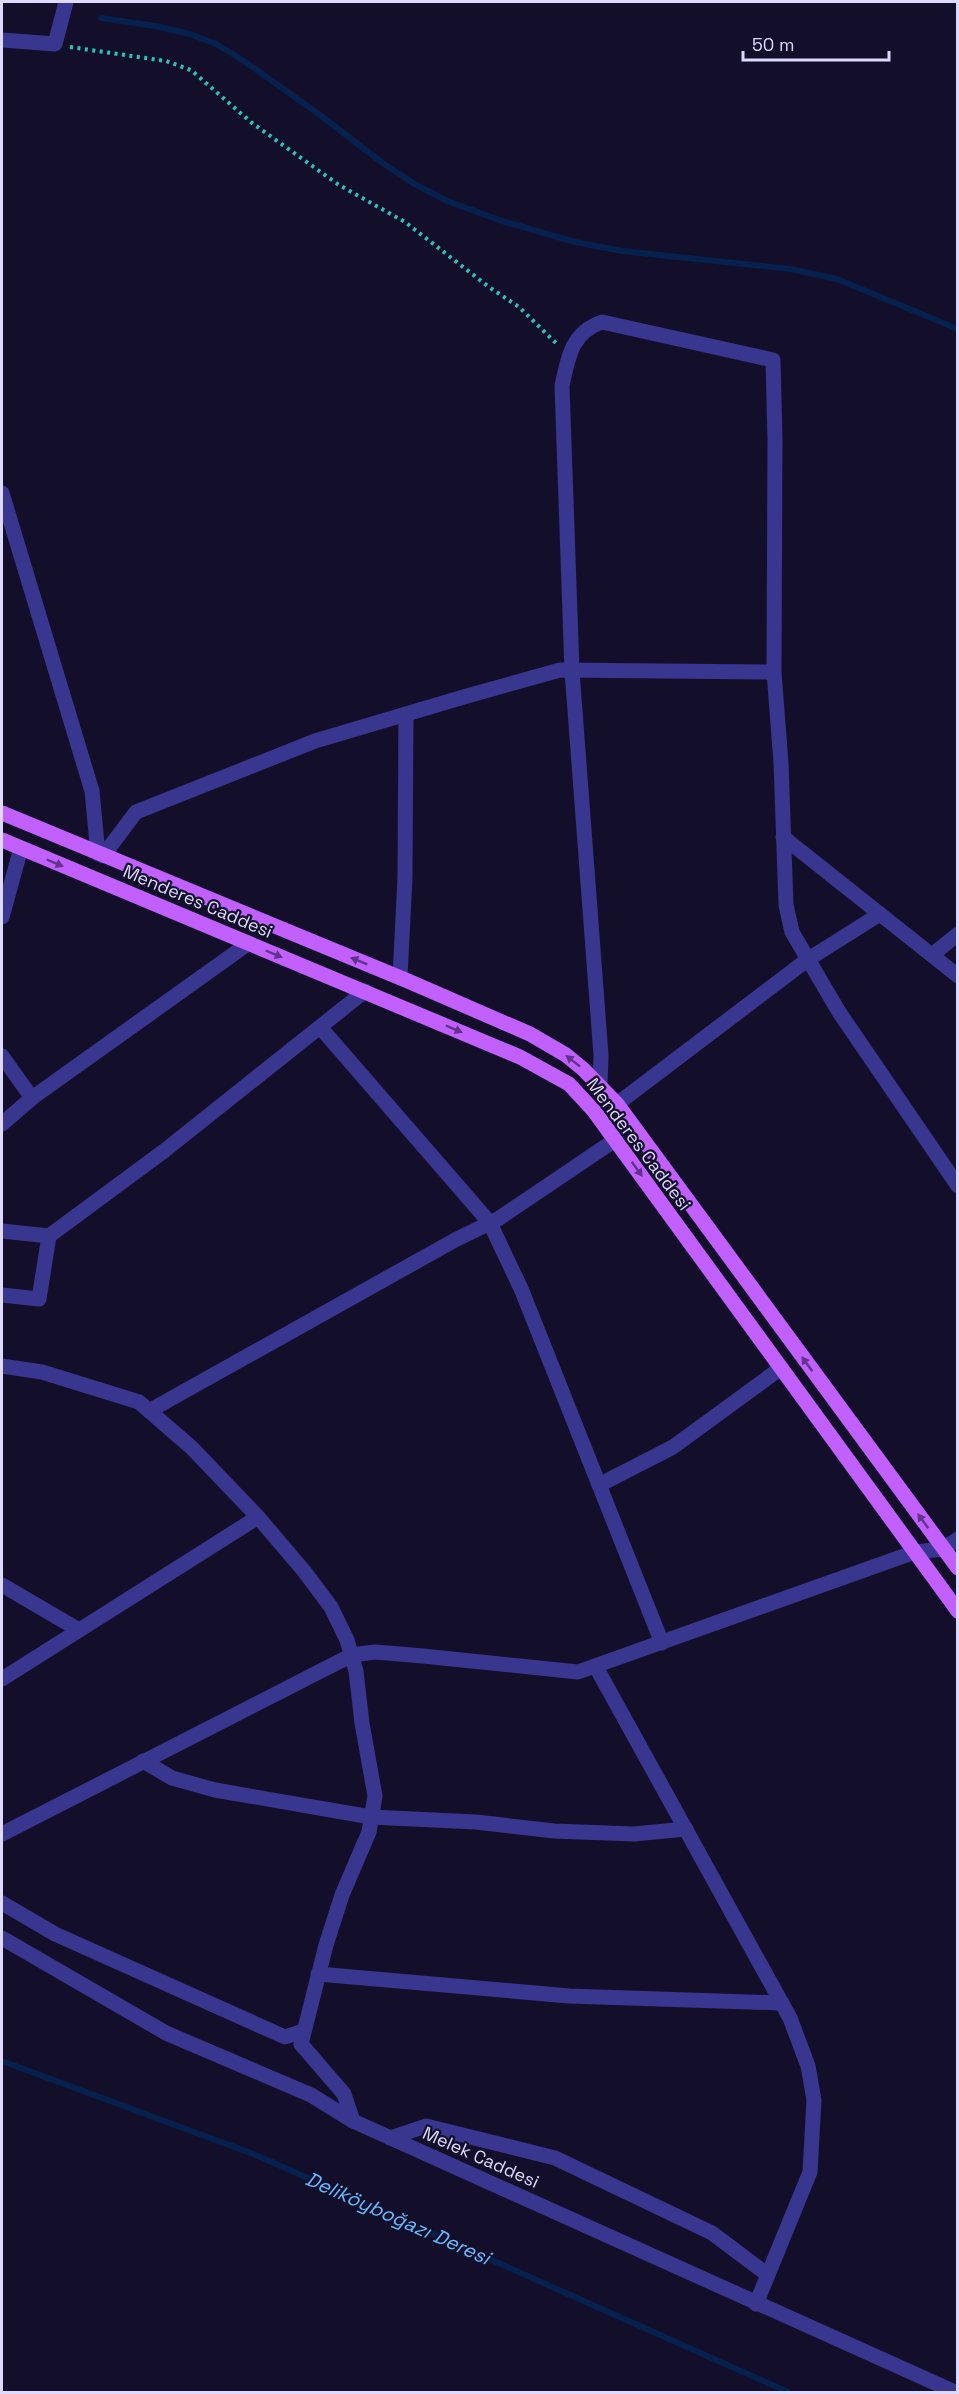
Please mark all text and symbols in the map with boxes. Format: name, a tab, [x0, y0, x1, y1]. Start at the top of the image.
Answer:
scale bar	[743, 24, 888, 62]
text: 50 m	[752, 33, 794, 56]
one-way arrow	[47, 858, 65, 868]
street label: Menderes Caddesi	[120, 859, 276, 943]
one-way arrow	[265, 950, 283, 959]
one-way arrow	[349, 956, 367, 966]
one-way arrow	[445, 1025, 463, 1034]
one-way arrow	[565, 1054, 581, 1067]
street label: Menderes Caddesi	[582, 1073, 696, 1215]
one-way arrow	[630, 1162, 642, 1177]
one-way arrow	[802, 1356, 814, 1371]
one-way arrow	[917, 1514, 929, 1530]
street label: Melek Caddesi	[419, 2121, 543, 2193]
water label: Deliköyboğazı Deresi	[302, 2166, 496, 2271]

